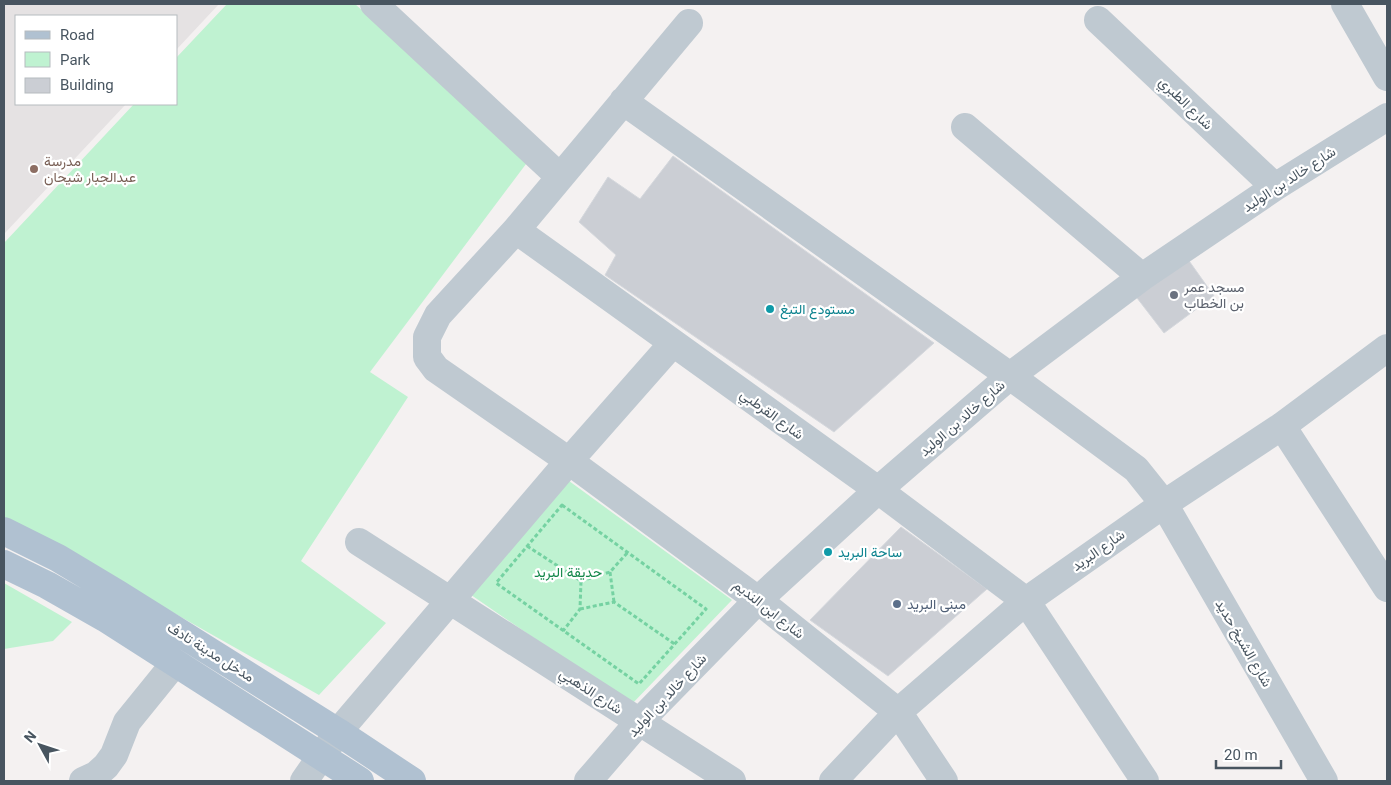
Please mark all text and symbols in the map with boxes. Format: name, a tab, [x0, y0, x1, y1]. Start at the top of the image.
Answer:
legend	[15, 15, 178, 105]
text: Road	[60, 26, 94, 44]
text: Park	[60, 51, 91, 69]
street label: شارع الطبري	[1153, 73, 1216, 135]
text: Building	[60, 76, 114, 94]
street label: شارع خالد بن الوليد	[1240, 143, 1340, 217]
place label: مدرسة عبدالجبار شيحان	[44, 153, 136, 186]
marker: مدرسة عبدالجبار شيحان	[28, 163, 40, 175]
place label: مسجد عمر بن الخطاب	[1183, 279, 1244, 312]
marker: مسجد عمر بن الخطاب	[1168, 289, 1180, 301]
place label: مستودع التبغ	[780, 301, 855, 320]
marker: مستودع التبغ	[764, 303, 776, 315]
street label: شارع خالد بن الوليد	[916, 377, 1010, 462]
street label: شارع القرطبي	[735, 386, 807, 446]
street label: شارع البريد	[1068, 526, 1129, 577]
place label: ساحة البريد	[838, 544, 902, 561]
marker: ساحة البريد	[822, 546, 834, 558]
park label: حديقة البريد	[534, 564, 602, 581]
street label: شارع ابن النديم	[729, 576, 808, 644]
place label: مبنى البريد	[907, 596, 966, 613]
street label: شارع الشيخ حديد	[1210, 596, 1276, 691]
marker: مبنى البريد	[891, 598, 903, 610]
street label: مدخل مدينة تادف	[164, 619, 257, 686]
street label: شارع خالد بن الوليد	[625, 650, 712, 742]
street label: شارع الذهبي	[555, 665, 625, 720]
north arrow	[15, 720, 65, 770]
text: N	[21, 728, 39, 746]
scale bar	[1216, 738, 1281, 770]
text: 20 m	[1224, 746, 1258, 764]

